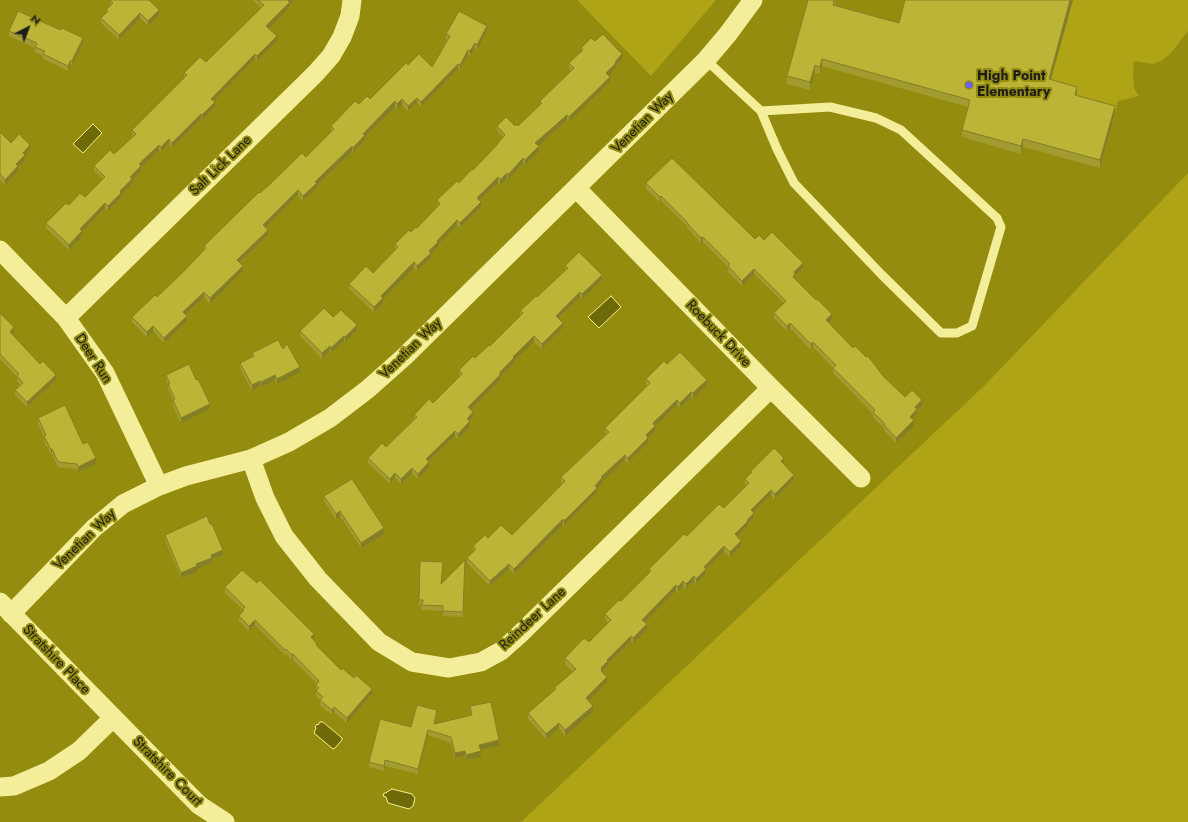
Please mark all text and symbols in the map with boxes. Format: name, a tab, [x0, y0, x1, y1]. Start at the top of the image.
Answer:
north arrow	[8, 8, 48, 48]
text: N	[27, 10, 45, 28]
place label: High Point Elementary	[977, 69, 1050, 102]
marker: High Point Elementary	[964, 80, 974, 90]
street label: Venetian Way	[609, 89, 677, 157]
street label: Salt Lick Lane	[186, 132, 256, 200]
street label: Roebuck Drive	[682, 297, 754, 371]
street label: Venetian Way	[376, 315, 446, 383]
street label: Deer Run	[71, 331, 115, 387]
street label: Venetian Way	[50, 506, 120, 574]
street label: Reindeer Lane	[496, 584, 570, 654]
street label: Stratshire Place	[19, 622, 93, 698]
street label: Stratshire Court	[129, 734, 205, 810]

